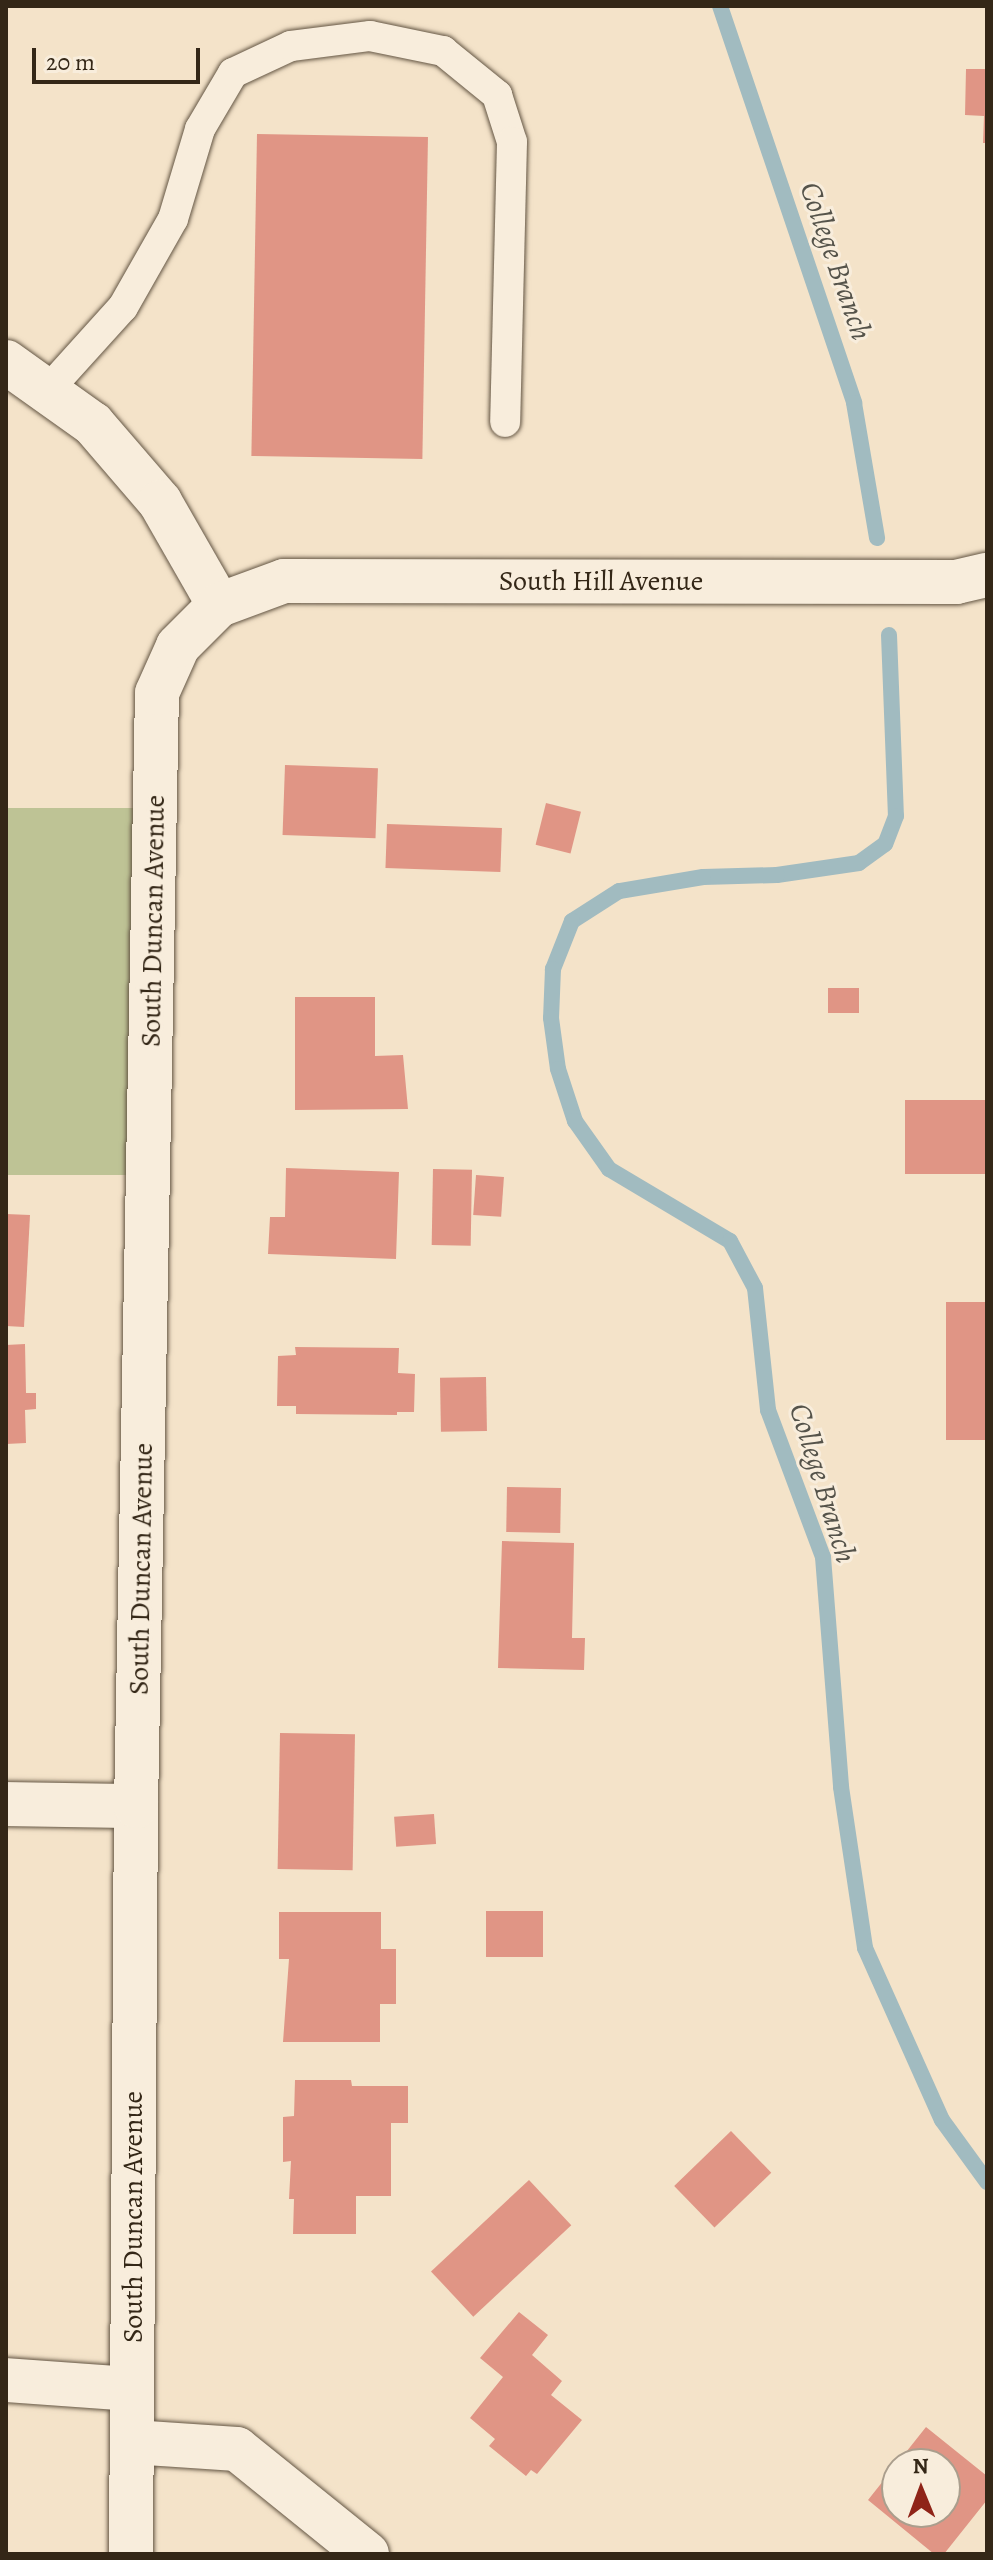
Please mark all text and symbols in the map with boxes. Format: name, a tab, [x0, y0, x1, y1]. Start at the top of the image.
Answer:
scale bar	[36, 32, 204, 82]
text: 20 m	[46, 46, 95, 78]
water label: College Branch	[792, 177, 880, 345]
street label: South Hill Avenue	[499, 564, 703, 598]
street label: South Duncan Avenue	[134, 795, 172, 1047]
water label: College Branch	[782, 1399, 864, 1567]
street label: South Duncan Avenue	[122, 1443, 160, 1695]
street label: South Duncan Avenue	[116, 2091, 150, 2343]
north arrow	[881, 2448, 961, 2528]
text: N	[912, 2451, 929, 2481]

